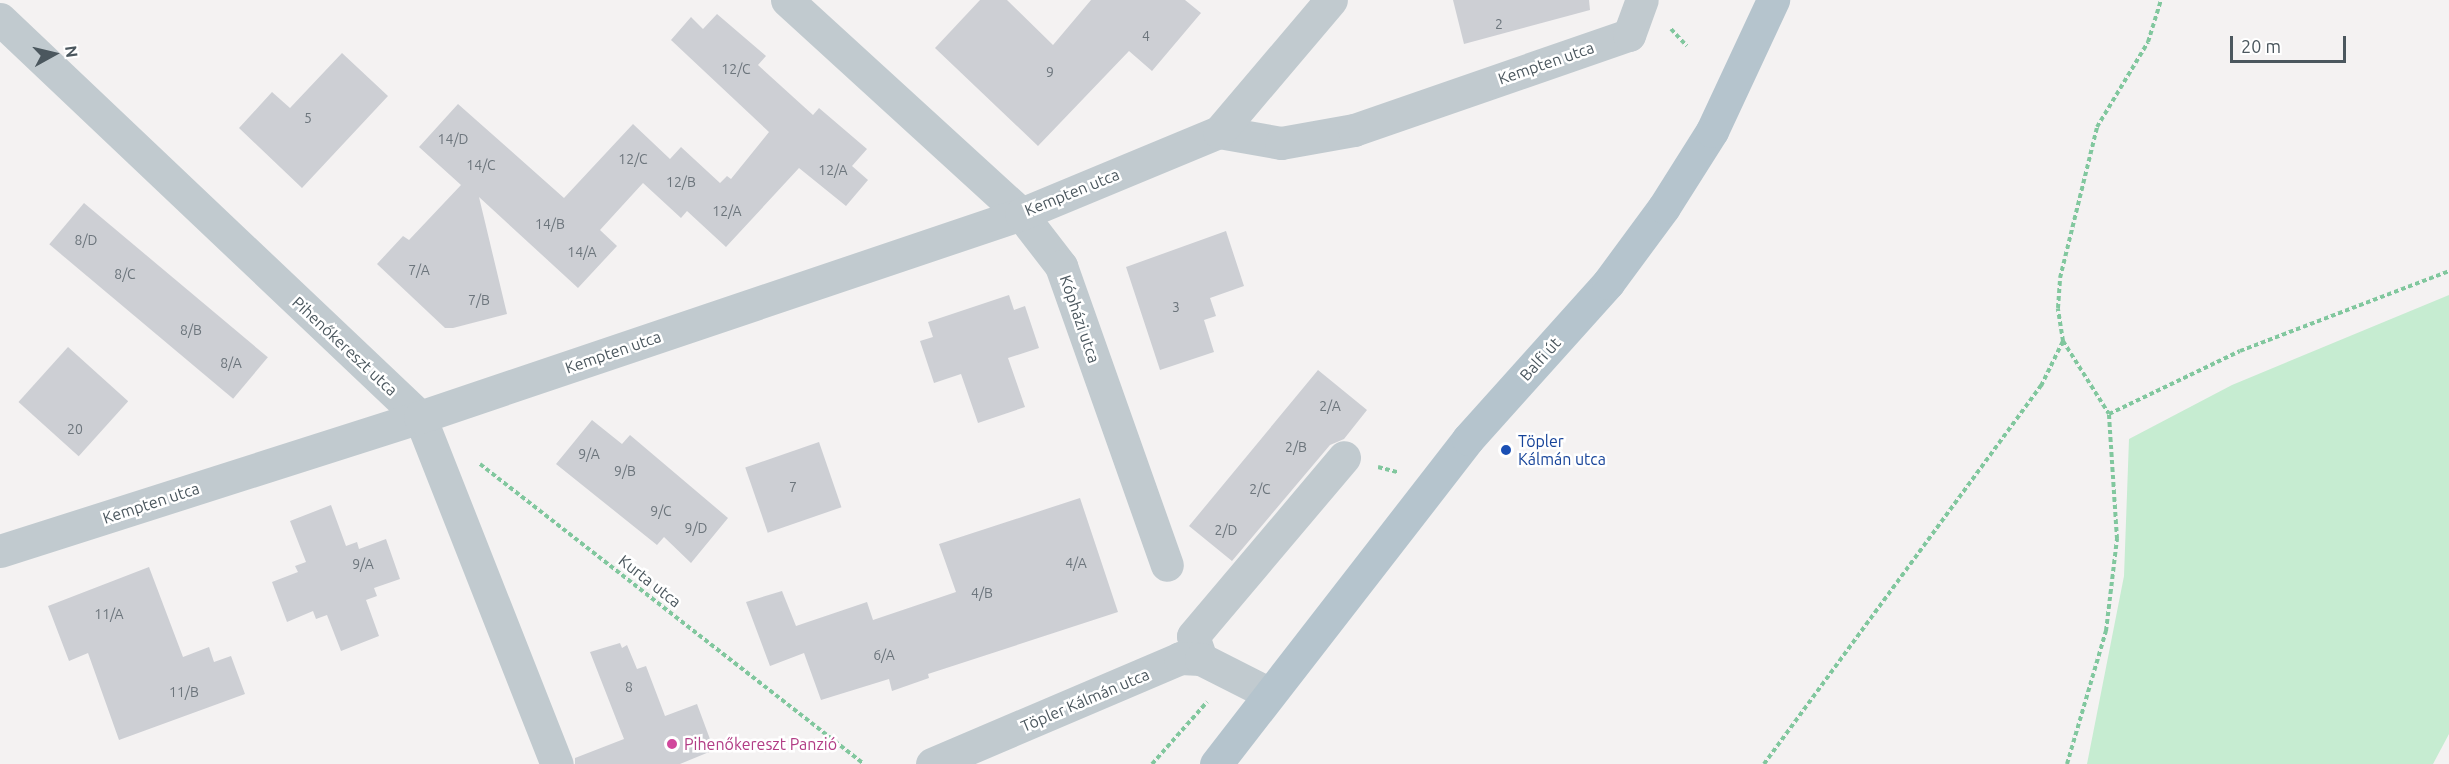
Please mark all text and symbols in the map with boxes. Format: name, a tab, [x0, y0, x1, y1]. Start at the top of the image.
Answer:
house number: 2	[1495, 16, 1503, 32]
north arrow	[24, 24, 84, 84]
scale bar	[2233, 24, 2348, 62]
house number: 4	[1142, 28, 1150, 44]
text: 20 m	[2241, 36, 2281, 56]
street label: Kempten utca	[1495, 38, 1597, 88]
text: N	[62, 44, 82, 59]
house number: 12/C	[721, 61, 751, 77]
house number: 9	[1046, 64, 1054, 80]
house number: 5	[304, 110, 312, 126]
house number: 14/D	[438, 131, 468, 147]
house number: 12/C	[618, 151, 648, 167]
house number: 14/C	[466, 157, 496, 173]
house number: 12/A	[818, 162, 848, 178]
street label: Kempten utca	[1022, 164, 1122, 220]
house number: 12/B	[666, 174, 696, 190]
house number: 12/A	[712, 203, 742, 219]
house number: 14/B	[535, 216, 565, 232]
house number: 8/D	[75, 232, 97, 248]
house number: 14/A	[567, 244, 597, 260]
house number: 7/A	[408, 262, 430, 278]
house number: 8/C	[114, 266, 136, 282]
street label: Kópházi utca	[1056, 273, 1104, 365]
street label: Pihenőkereszt utca	[288, 292, 402, 400]
house number: 7/B	[468, 292, 490, 308]
house number: 3	[1172, 299, 1180, 315]
house number: 8/B	[180, 322, 202, 338]
street label: Kempten utca	[562, 327, 664, 377]
street label: Balfi út	[1516, 333, 1564, 385]
house number: 8/A	[220, 355, 242, 371]
house number: 2/A	[1319, 398, 1341, 414]
house number: 20	[67, 421, 83, 437]
place label: Töpler Kálmán utca	[1518, 431, 1606, 469]
house number: 2/B	[1285, 439, 1307, 455]
marker: Töpler Kálmán utca	[1499, 443, 1513, 457]
house number: 9/A	[578, 446, 600, 462]
house number: 9/B	[614, 463, 636, 479]
street label: Kempten utca	[100, 478, 202, 528]
house number: 7	[789, 479, 797, 495]
house number: 2/C	[1249, 481, 1271, 497]
house number: 9/C	[650, 503, 672, 519]
house number: 9/D	[685, 520, 707, 536]
house number: 2/D	[1215, 522, 1237, 538]
street label: Kurta utca	[615, 551, 685, 611]
house number: 4/A	[1065, 555, 1087, 571]
house number: 9/A	[352, 556, 374, 572]
house number: 4/B	[971, 585, 993, 601]
house number: 11/A	[94, 606, 124, 622]
house number: 6/A	[873, 647, 895, 663]
street label: Töpler Kálmán utca	[1018, 664, 1152, 736]
house number: 8	[625, 679, 633, 695]
house number: 11/B	[169, 684, 199, 700]
place label: Pihenőkereszt Panzió	[684, 734, 837, 754]
marker: Pihenőkereszt Panzió	[665, 737, 679, 751]

